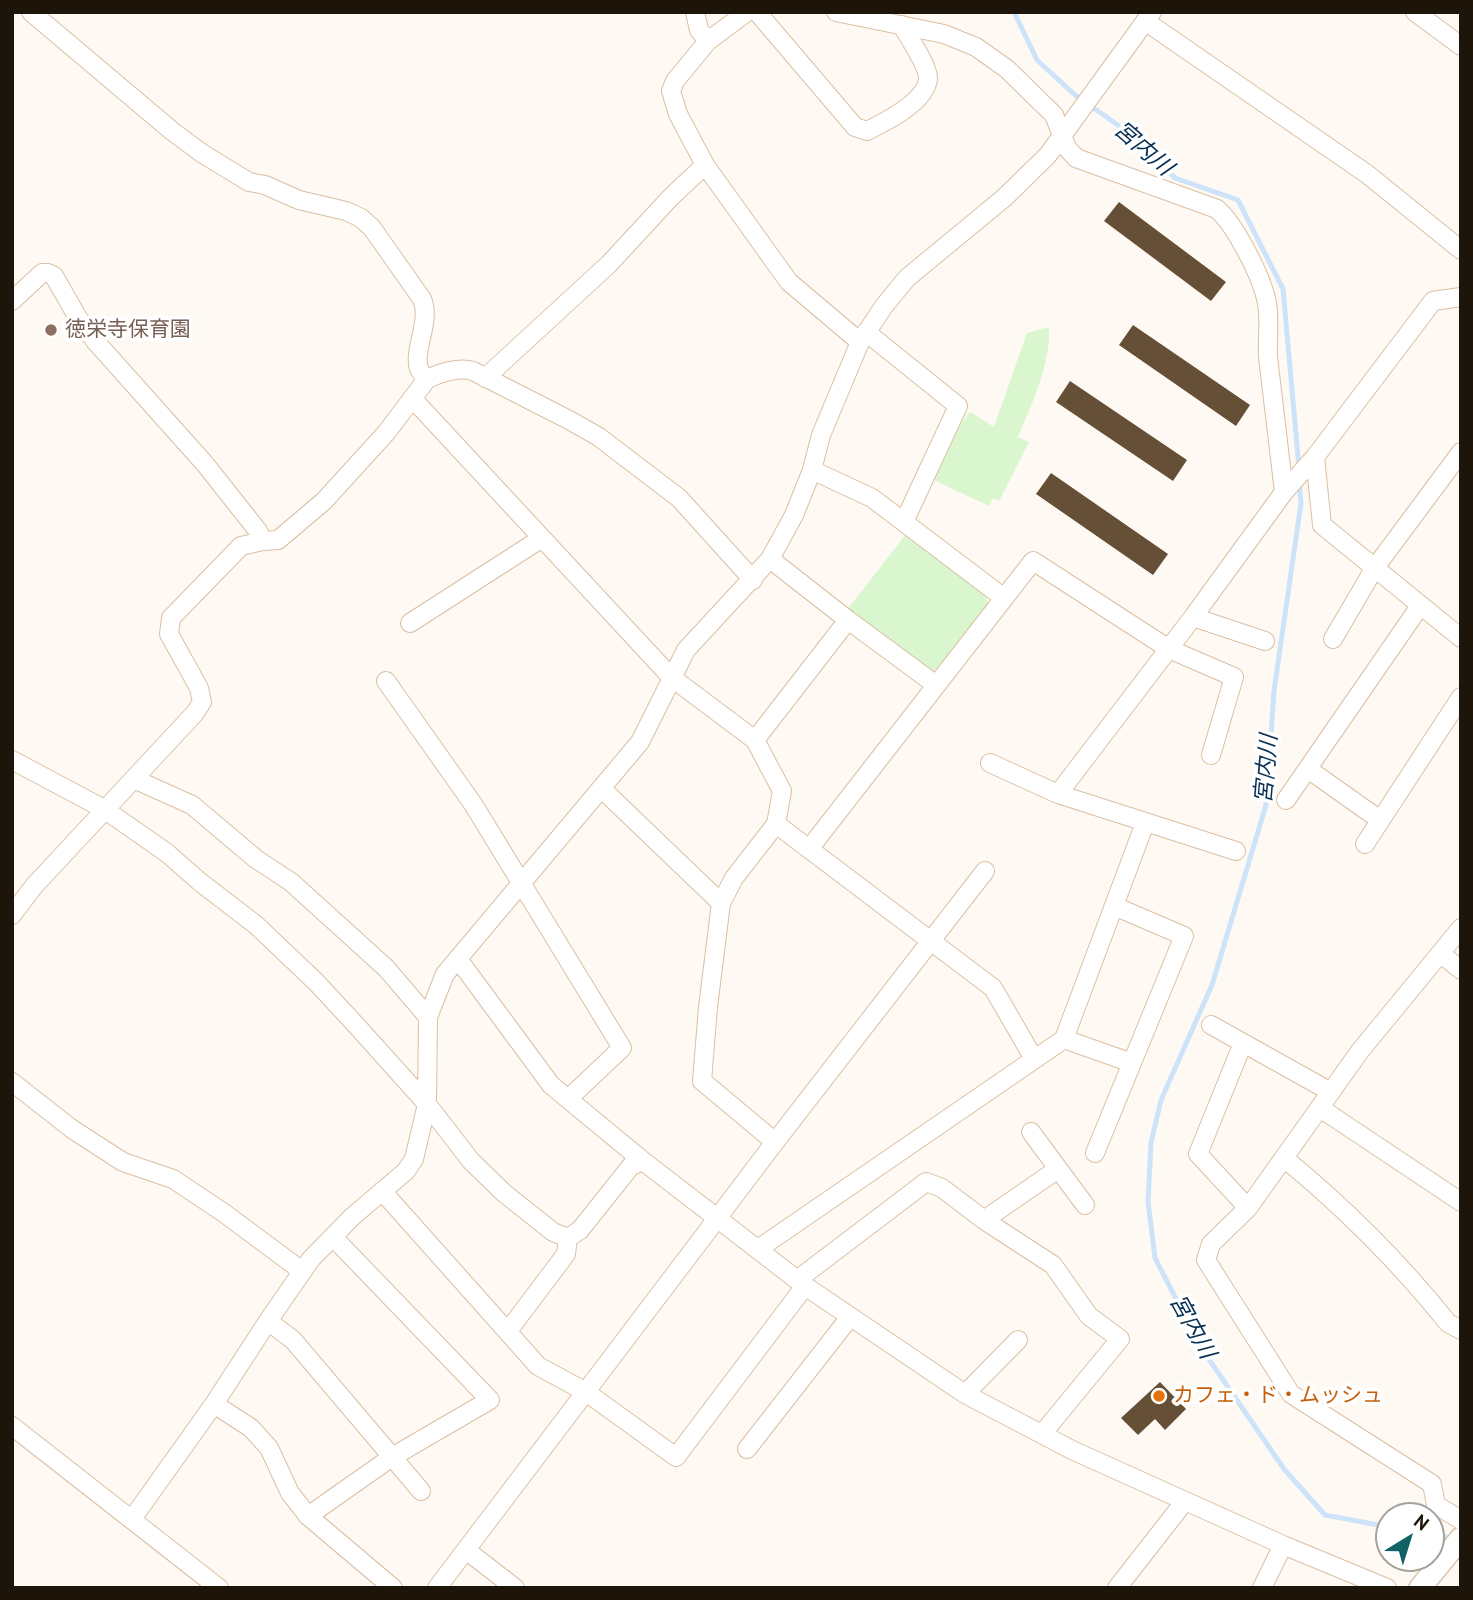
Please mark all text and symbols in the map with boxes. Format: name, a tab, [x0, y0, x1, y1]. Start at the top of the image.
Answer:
water label: 宮内川	[1108, 116, 1178, 182]
place label: 徳栄寺保育園	[65, 317, 191, 343]
marker: 徳栄寺保育園	[43, 322, 59, 338]
water label: 宮内川	[1250, 733, 1284, 805]
water label: 宮内川	[1163, 1290, 1221, 1364]
place label: カフェ・ド・ムッシュ	[1173, 1383, 1383, 1409]
marker: カフェ・ド・ムッシュ	[1151, 1388, 1167, 1404]
north arrow	[1375, 1502, 1445, 1572]
text: N	[1409, 1509, 1434, 1535]

